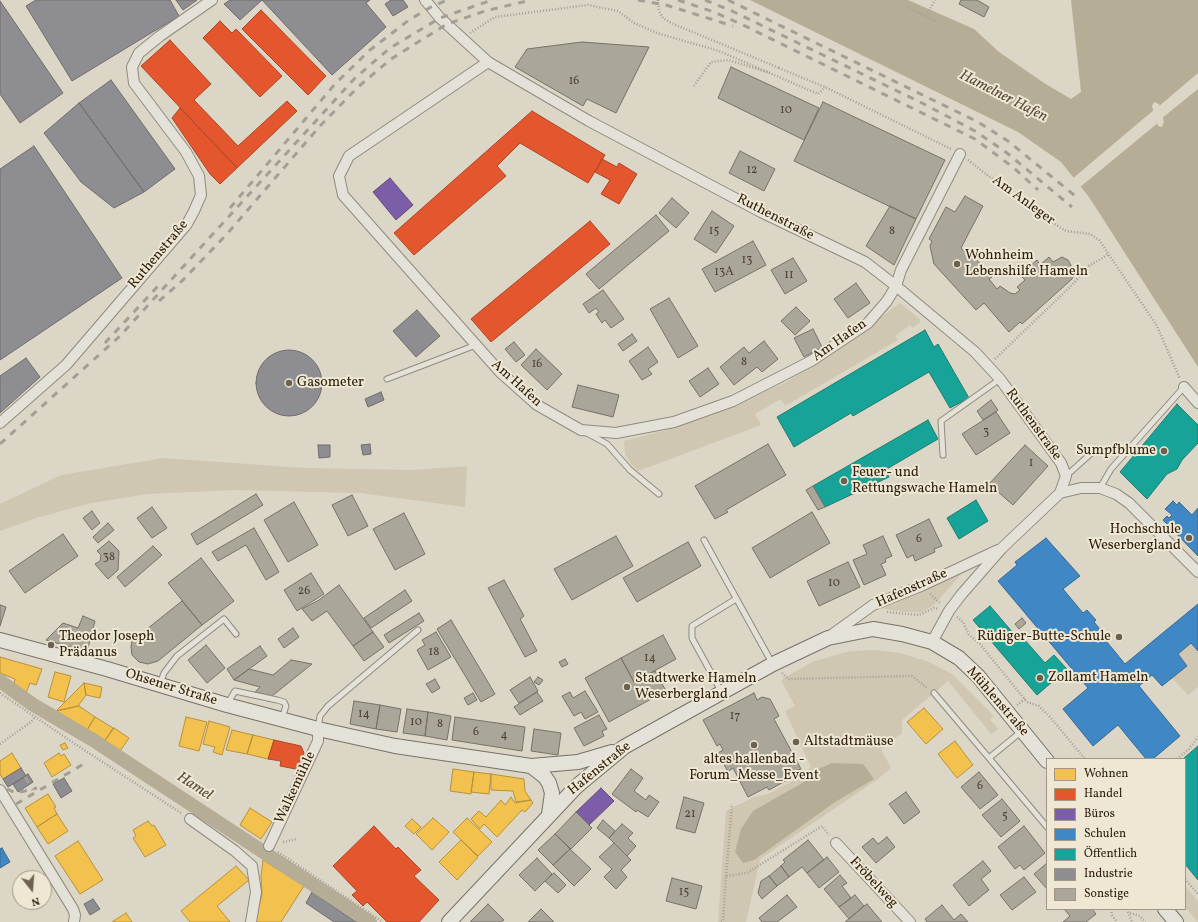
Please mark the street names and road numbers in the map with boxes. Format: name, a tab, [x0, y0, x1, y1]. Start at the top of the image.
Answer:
street label: Am Anleger	[988, 173, 1058, 229]
street label: Ruthenstraße	[734, 191, 816, 245]
street label: Ruthenstraße	[125, 217, 193, 293]
street label: Am Hafen	[810, 316, 870, 366]
street label: Am Hafen	[487, 357, 545, 411]
street label: Ruthenstraße	[1001, 386, 1065, 464]
street label: Hafenstraße	[874, 566, 950, 612]
street label: Mühlenstraße	[962, 664, 1032, 740]
street label: Ohsener Straße	[123, 666, 219, 710]
street label: Hafenstraße	[565, 739, 635, 799]
street label: Walkemühle	[272, 749, 320, 827]
street label: Fröbelweg	[845, 854, 901, 912]

